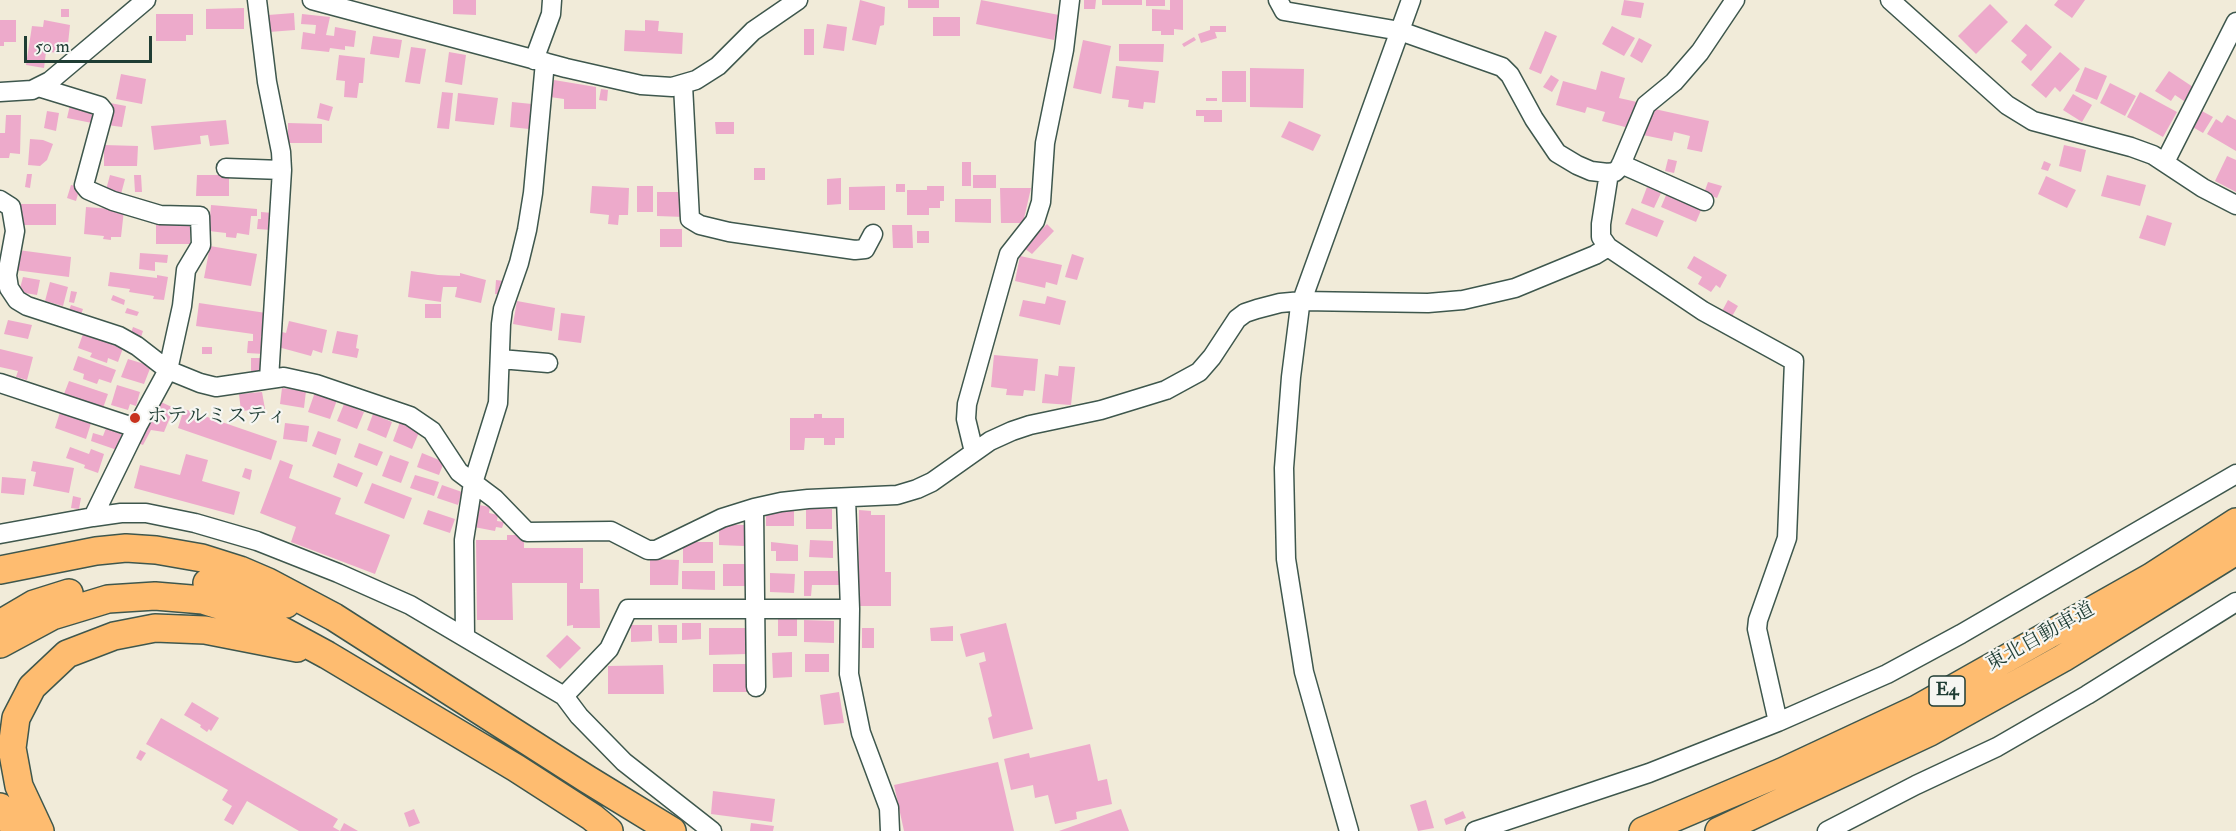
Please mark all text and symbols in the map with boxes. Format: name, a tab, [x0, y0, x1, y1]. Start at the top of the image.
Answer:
scale bar	[27, 24, 154, 62]
text: 50 m	[35, 35, 70, 58]
place label: ホテルミスティ	[147, 406, 287, 430]
marker: ホテルミスティ	[128, 411, 142, 425]
street label: 東北自動車道	[1983, 598, 2099, 678]
road number: E4	[1929, 676, 1965, 706]

